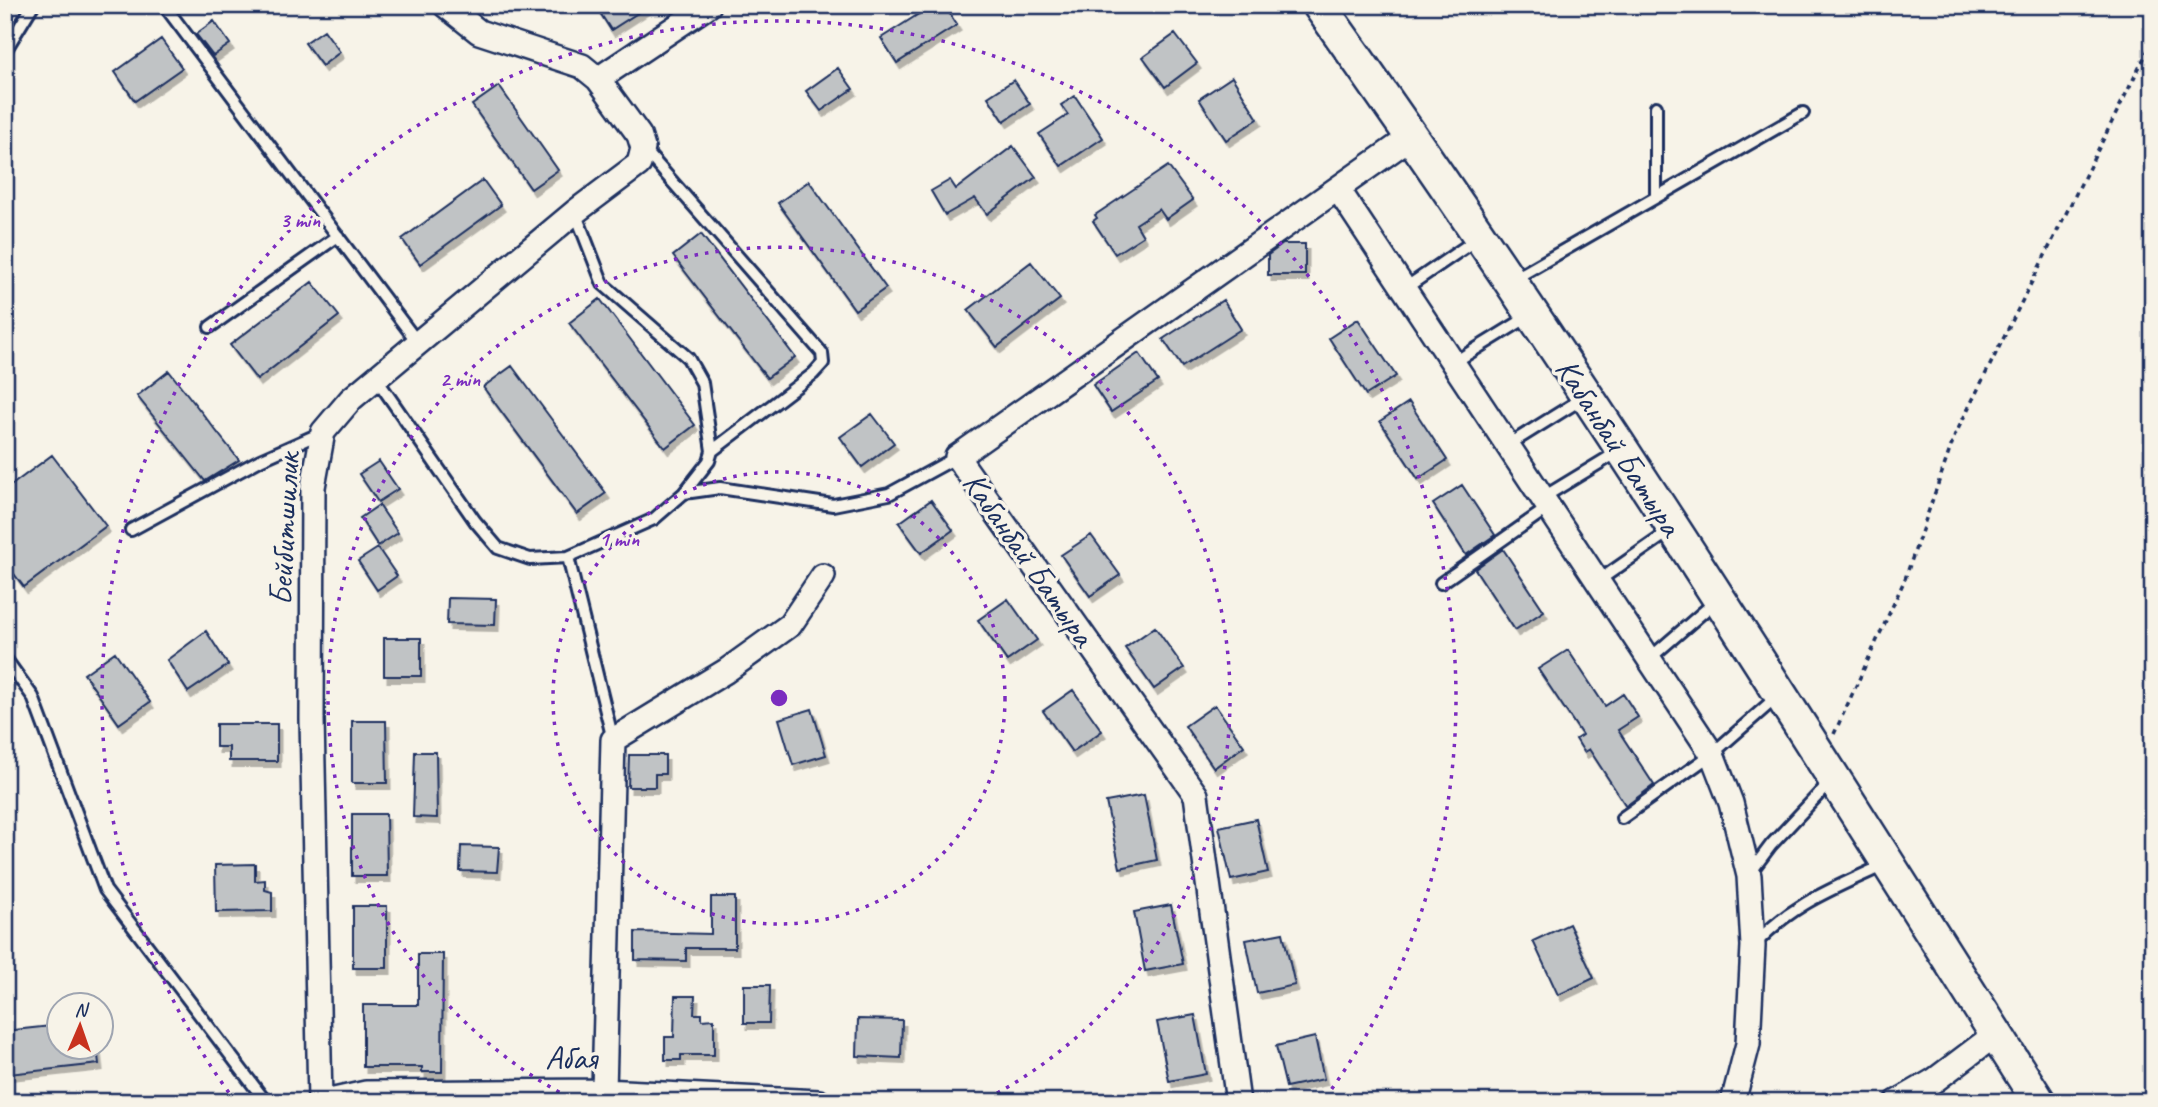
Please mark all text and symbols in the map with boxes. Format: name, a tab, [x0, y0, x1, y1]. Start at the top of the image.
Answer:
text: 3 min	[280, 207, 320, 233]
street label: Кабанбай Батыра	[1546, 350, 1693, 546]
text: 2 min	[440, 366, 480, 392]
street label: Бейбитшилик	[259, 449, 309, 606]
street label: Кабанбай Батыра	[953, 464, 1106, 656]
text: 1 min	[599, 526, 639, 552]
centre of rings	[767, 686, 791, 710]
north arrow	[46, 992, 116, 1062]
text: N	[74, 998, 90, 1022]
street label: Абая	[545, 1037, 599, 1079]

